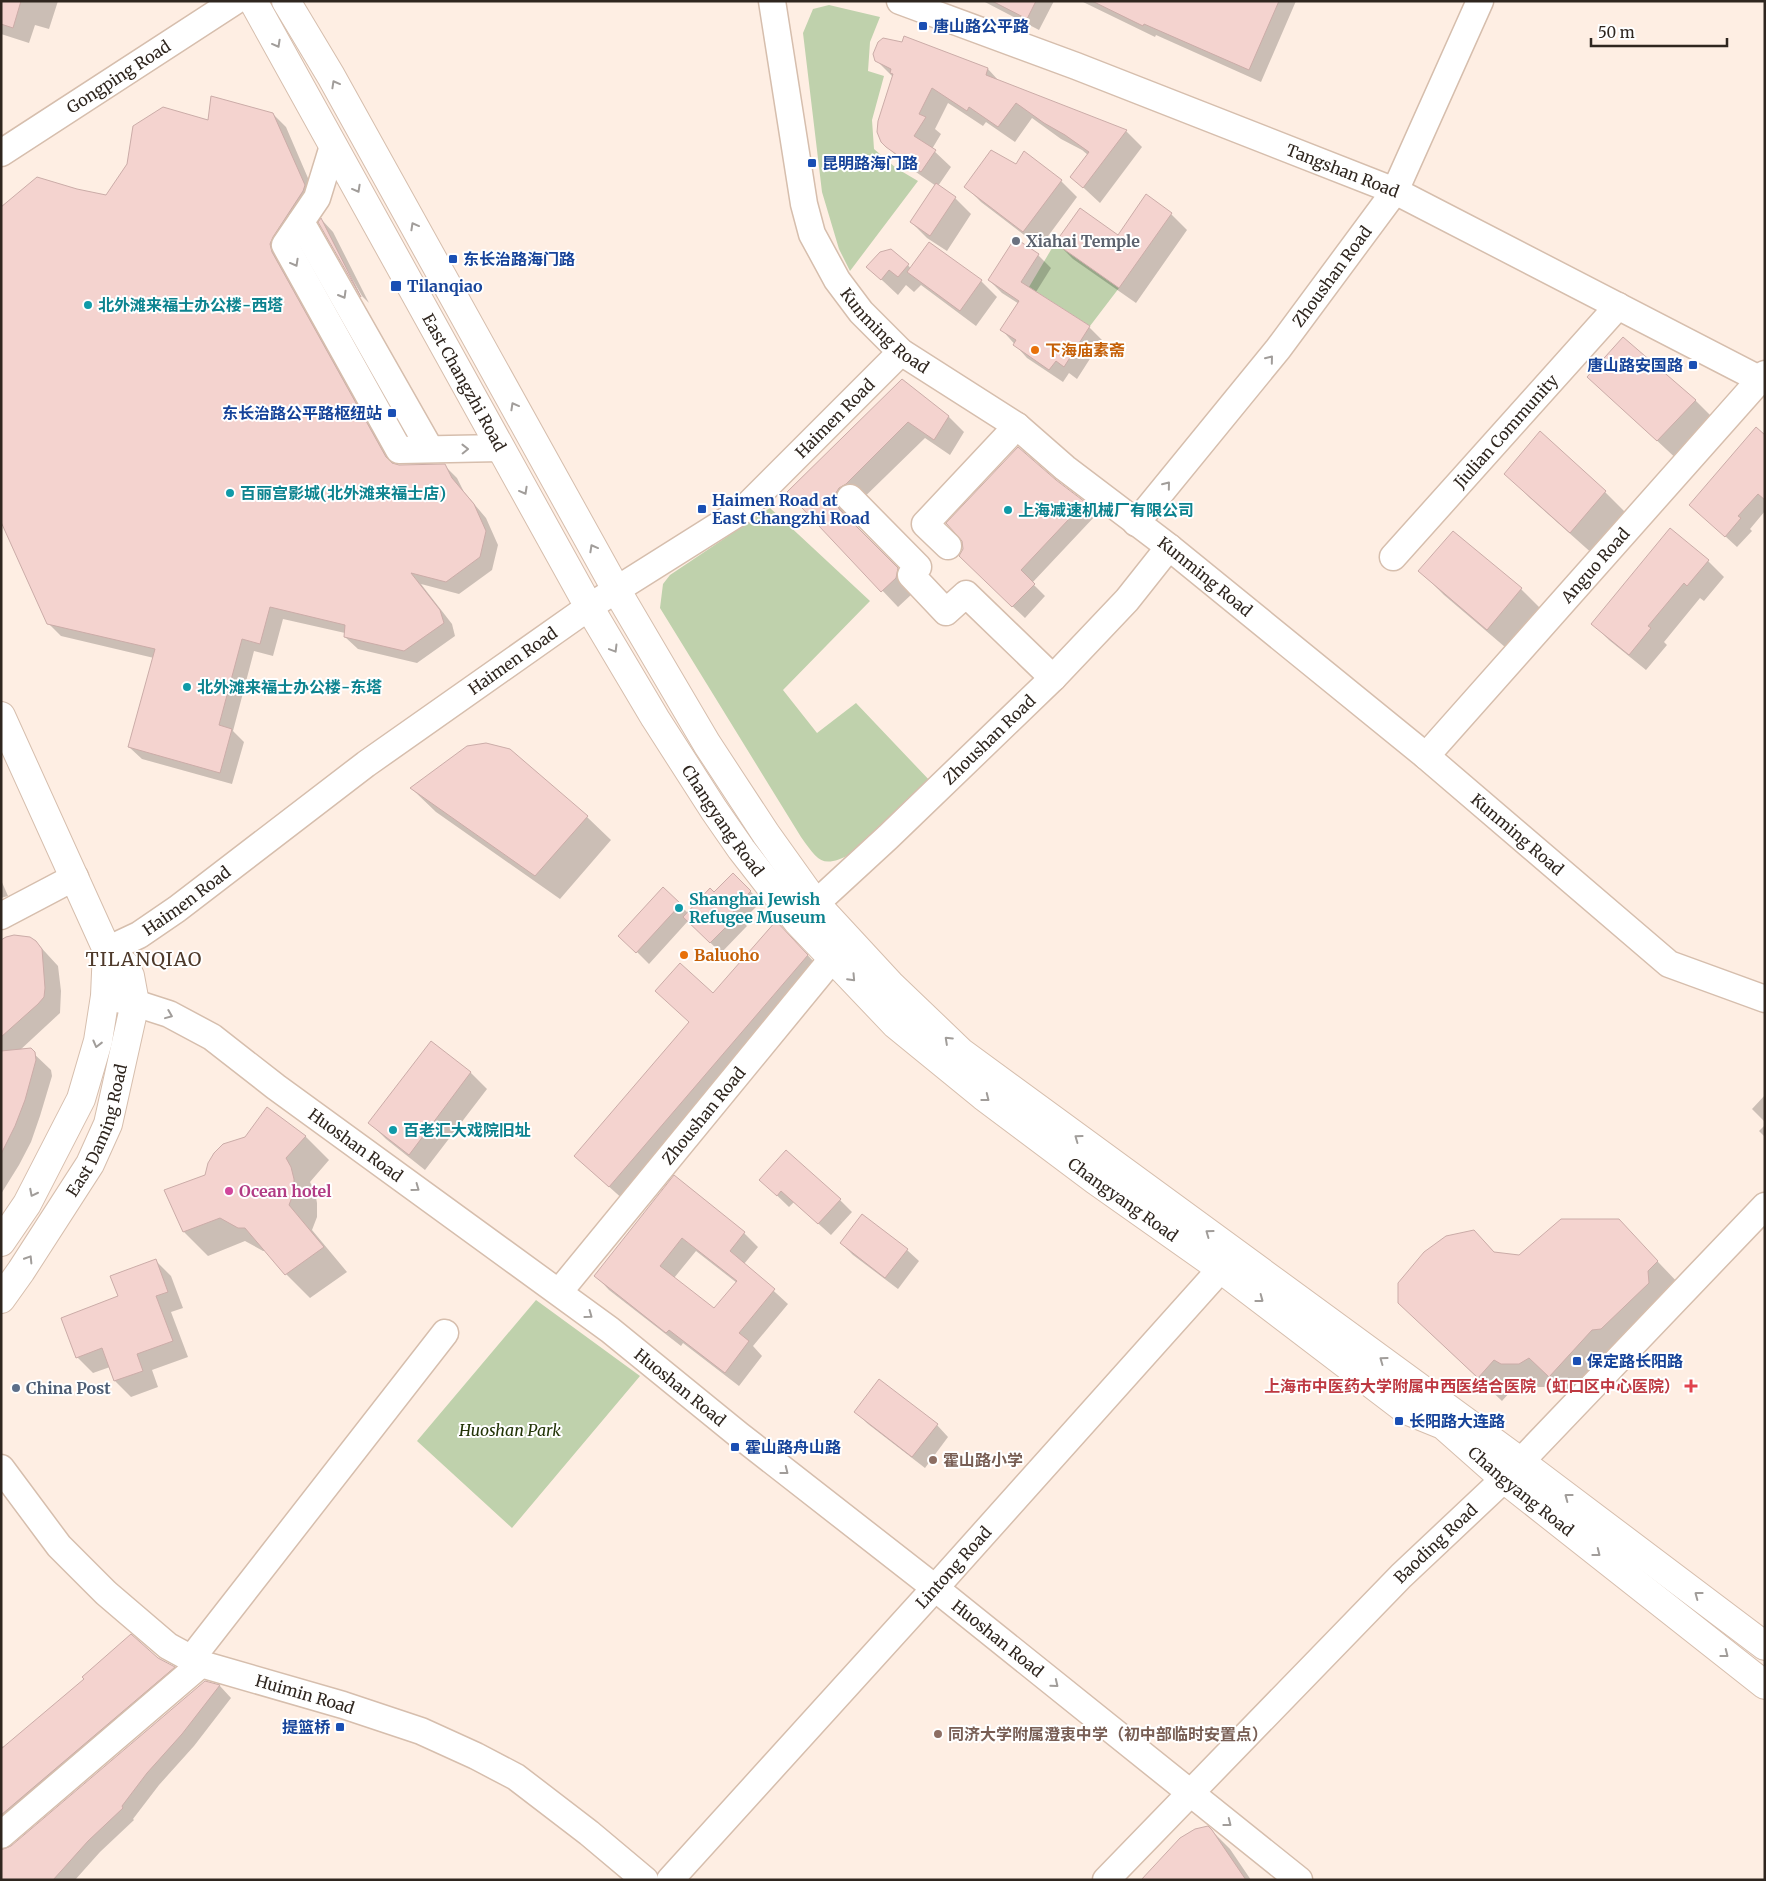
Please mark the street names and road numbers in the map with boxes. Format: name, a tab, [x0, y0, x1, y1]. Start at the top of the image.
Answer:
street label: Gongping Road	[63, 36, 174, 118]
street label: Tangshan Road	[1283, 139, 1402, 202]
street label: Zhoushan Road	[1288, 222, 1376, 331]
street label: Kunming Road	[836, 284, 933, 377]
street label: East Changzhi Road	[418, 310, 511, 455]
street label: Jiulian Community	[1449, 370, 1562, 493]
street label: Haimen Road	[791, 374, 879, 462]
street label: Anguo Road	[1556, 523, 1634, 608]
street label: Kunming Road	[1154, 532, 1256, 621]
street label: Haimen Road	[464, 622, 561, 699]
street label: Zhoushan Road	[939, 690, 1040, 789]
street label: Changyang Road	[678, 761, 768, 880]
street label: Kunming Road	[1467, 789, 1568, 880]
street label: Haimen Road	[139, 862, 235, 940]
street label: East Daming Road	[62, 1062, 131, 1200]
street label: Zhoushan Road	[658, 1063, 750, 1169]
street label: Huoshan Road	[305, 1104, 407, 1186]
street label: Changyang Road	[1064, 1153, 1182, 1246]
street label: Huoshan Road	[630, 1344, 730, 1430]
street label: Changyang Road	[1464, 1442, 1578, 1540]
street label: Baoding Road	[1390, 1499, 1482, 1587]
street label: Lintong Road	[911, 1522, 996, 1613]
street label: Huoshan Road	[948, 1596, 1048, 1681]
street label: Huimin Road	[253, 1670, 357, 1718]

